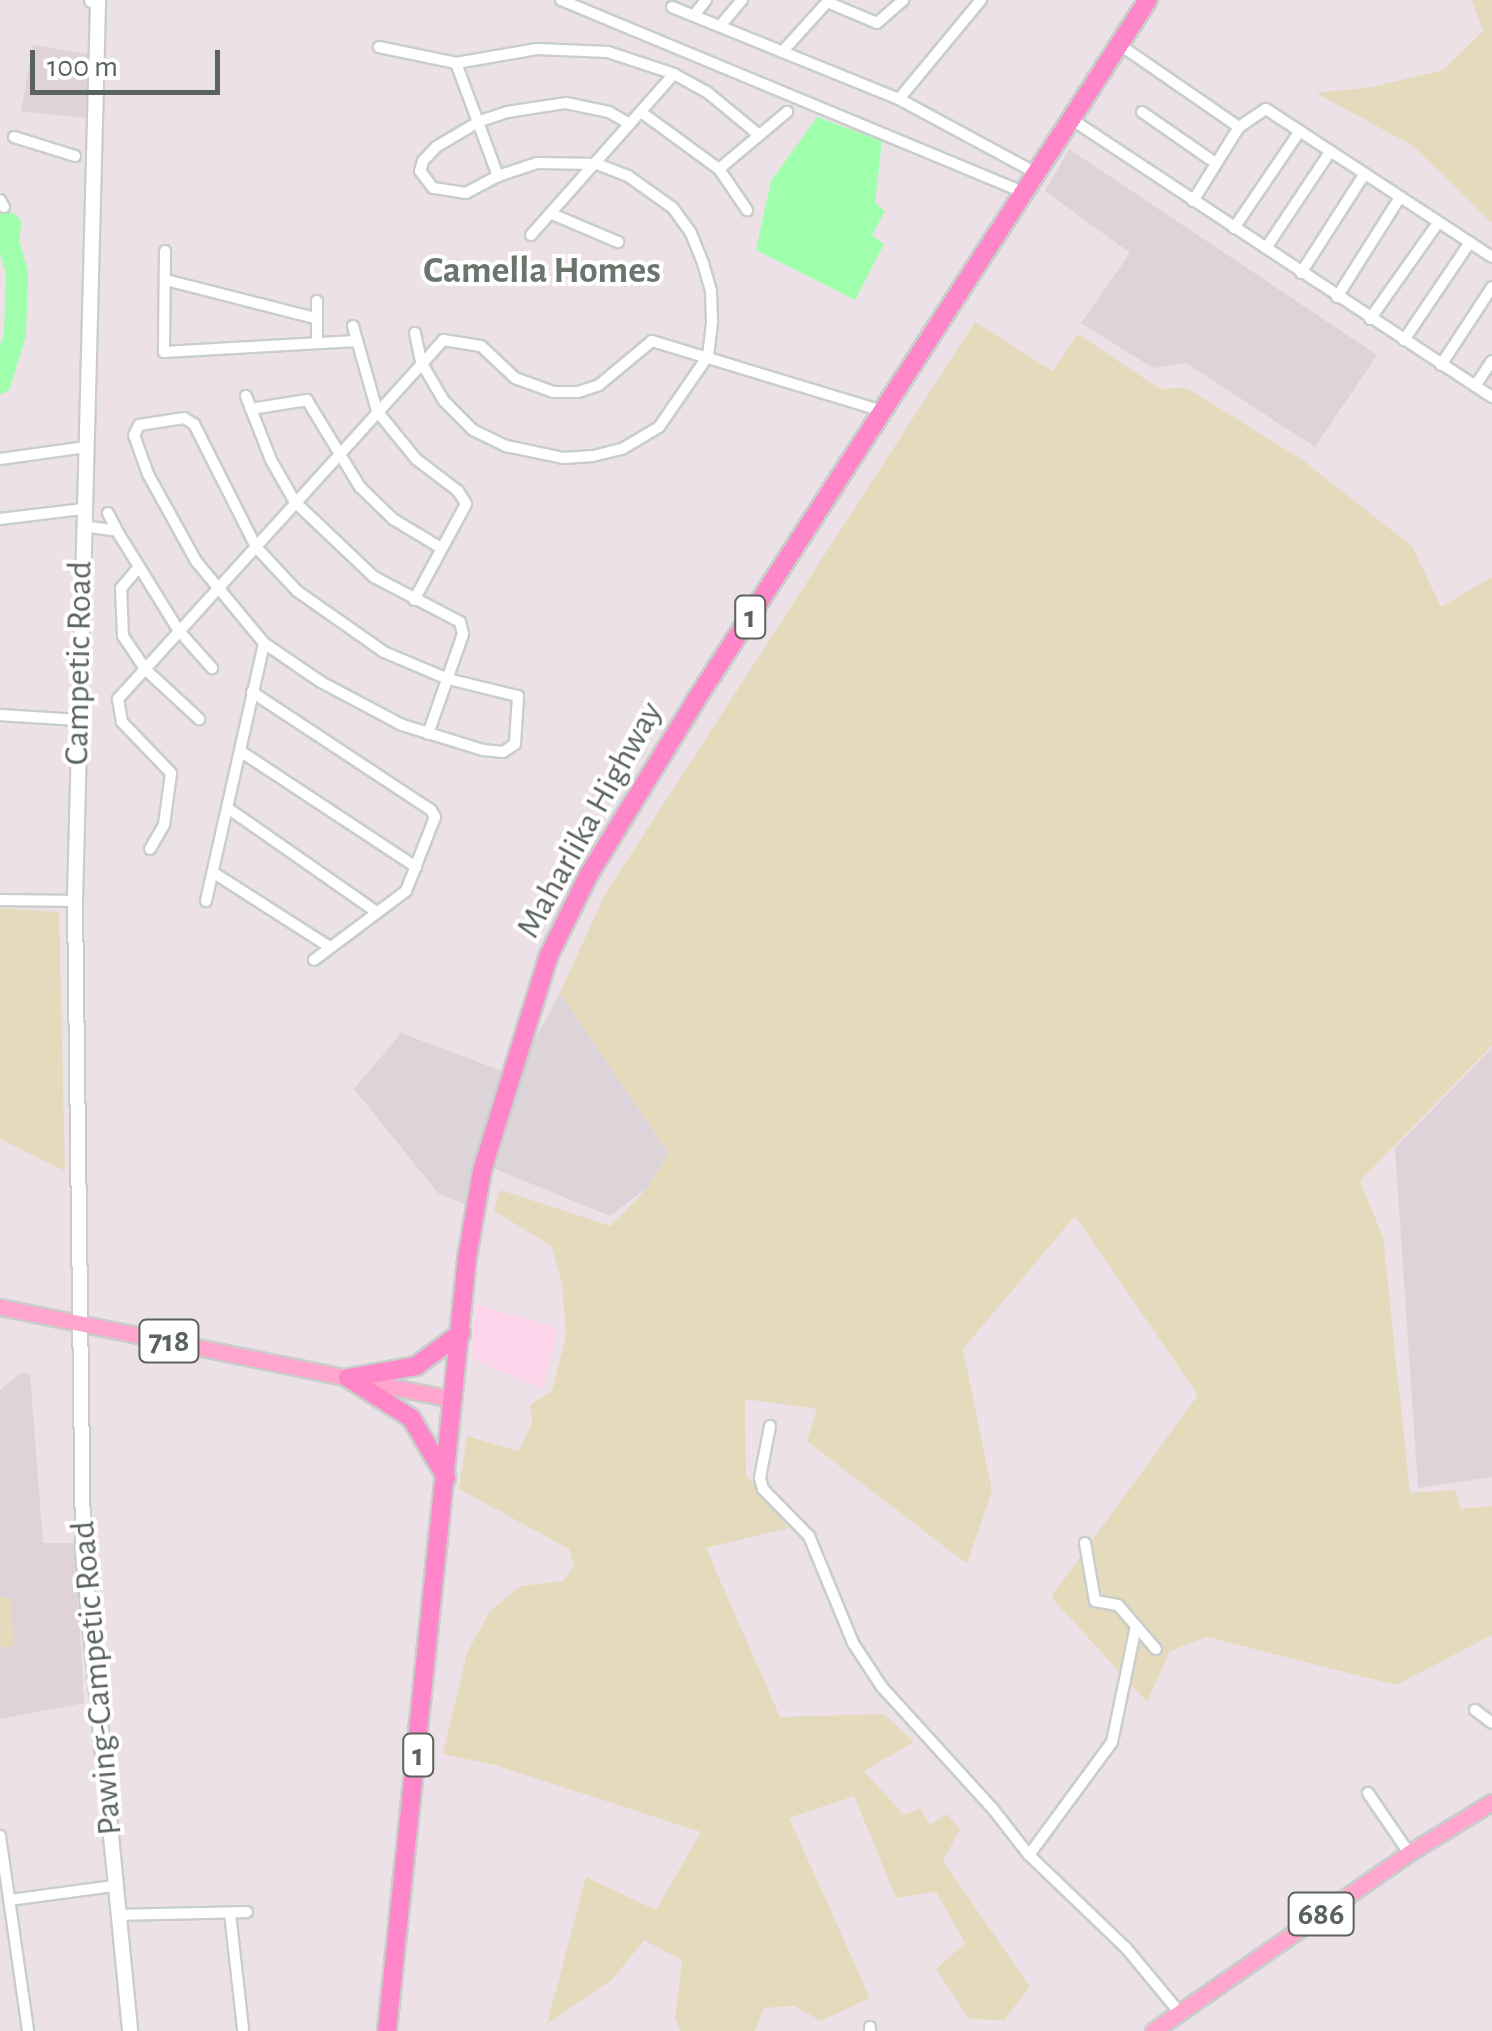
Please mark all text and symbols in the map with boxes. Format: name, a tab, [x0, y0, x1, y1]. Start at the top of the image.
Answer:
scale bar	[35, 30, 225, 92]
text: 100 m	[47, 52, 118, 82]
district label: Camella Homes	[423, 249, 661, 295]
street label: Campetic Road	[56, 560, 102, 766]
road number: 1	[732, 590, 768, 644]
street label: Maharlika Highway	[508, 694, 672, 946]
road number: 718	[136, 1314, 202, 1368]
street label: Pawing-Campetic Road	[62, 1519, 132, 1837]
road number: 1	[400, 1728, 436, 1782]
road number: 686	[1286, 1887, 1356, 1941]

